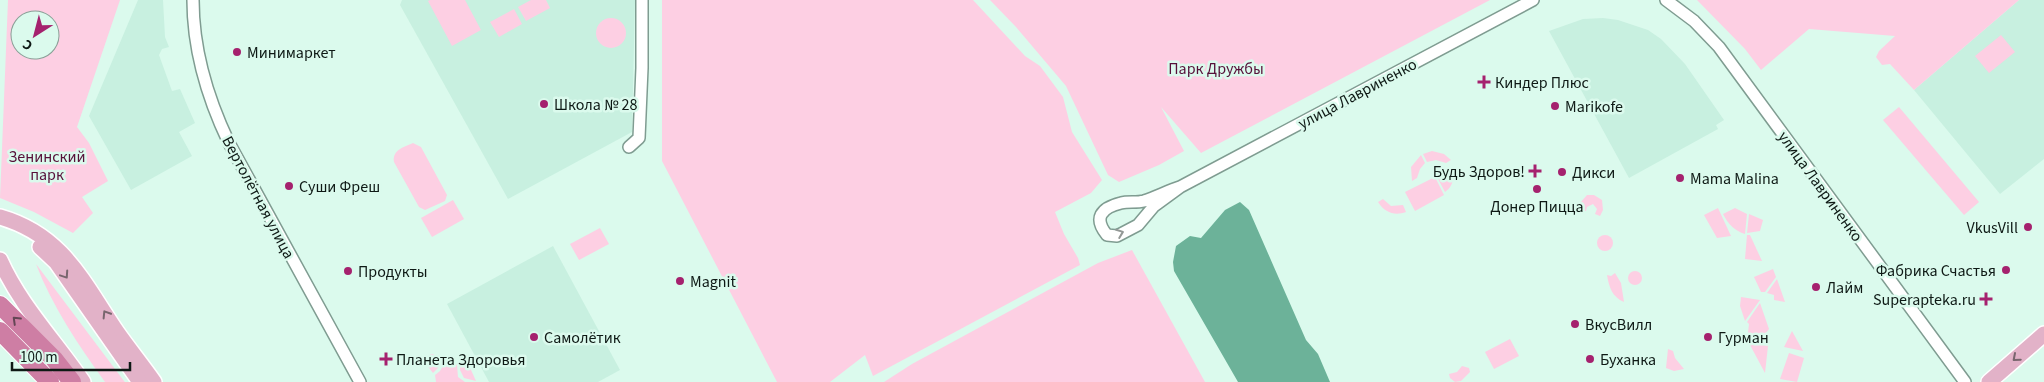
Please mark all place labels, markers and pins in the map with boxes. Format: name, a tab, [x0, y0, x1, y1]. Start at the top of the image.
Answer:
place label: Минимаркет	[247, 42, 336, 64]
marker: Минимаркет	[231, 46, 243, 58]
place label: Киндер Плюс	[1495, 72, 1589, 94]
marker: Киндер Плюс	[1477, 75, 1491, 89]
place label: Школа № 28	[554, 94, 638, 116]
place label: Marikofe	[1565, 96, 1623, 118]
marker: Школа № 28	[538, 98, 550, 110]
marker: Marikofe	[1549, 100, 1561, 112]
place label: Будь Здоров!	[1433, 161, 1525, 183]
place label: Дикси	[1572, 162, 1615, 184]
marker: Будь Здоров!	[1529, 165, 1541, 177]
marker: Дикси	[1556, 166, 1568, 178]
place label: Mama Malina	[1690, 168, 1779, 190]
marker: Mama Malina	[1674, 172, 1686, 184]
place label: Суши Фреш	[299, 176, 380, 198]
marker: Суши Фреш	[283, 180, 295, 192]
marker: Донер Пицца	[1531, 183, 1543, 195]
place label: Донер Пицца	[1490, 196, 1584, 218]
place label: VkusVill	[1966, 217, 2018, 239]
marker: VkusVill	[2022, 221, 2034, 233]
place label: Фабрика Счастья	[1876, 260, 1996, 282]
place label: Продукты	[358, 261, 428, 283]
marker: Фабрика Счастья	[2000, 264, 2012, 276]
marker: Продукты	[342, 265, 354, 277]
place label: Magnit	[690, 271, 736, 293]
marker: Magnit	[674, 275, 686, 287]
place label: Лайм	[1826, 277, 1863, 299]
marker: Лайм	[1810, 281, 1822, 293]
place label: Superapteka.ru	[1873, 289, 1976, 311]
marker: Superapteka.ru	[1980, 293, 1992, 305]
place label: ВкусВилл	[1585, 314, 1652, 336]
marker: ВкусВилл	[1569, 318, 1581, 330]
place label: Самолётик	[544, 327, 621, 349]
place label: Гурман	[1718, 327, 1769, 349]
marker: Самолётик	[528, 331, 540, 343]
marker: Гурман	[1702, 331, 1714, 343]
place label: Планета Здоровья	[396, 349, 526, 371]
place label: Буханка	[1600, 349, 1656, 371]
marker: Планета Здоровья	[380, 353, 392, 365]
marker: Буханка	[1584, 353, 1596, 365]

